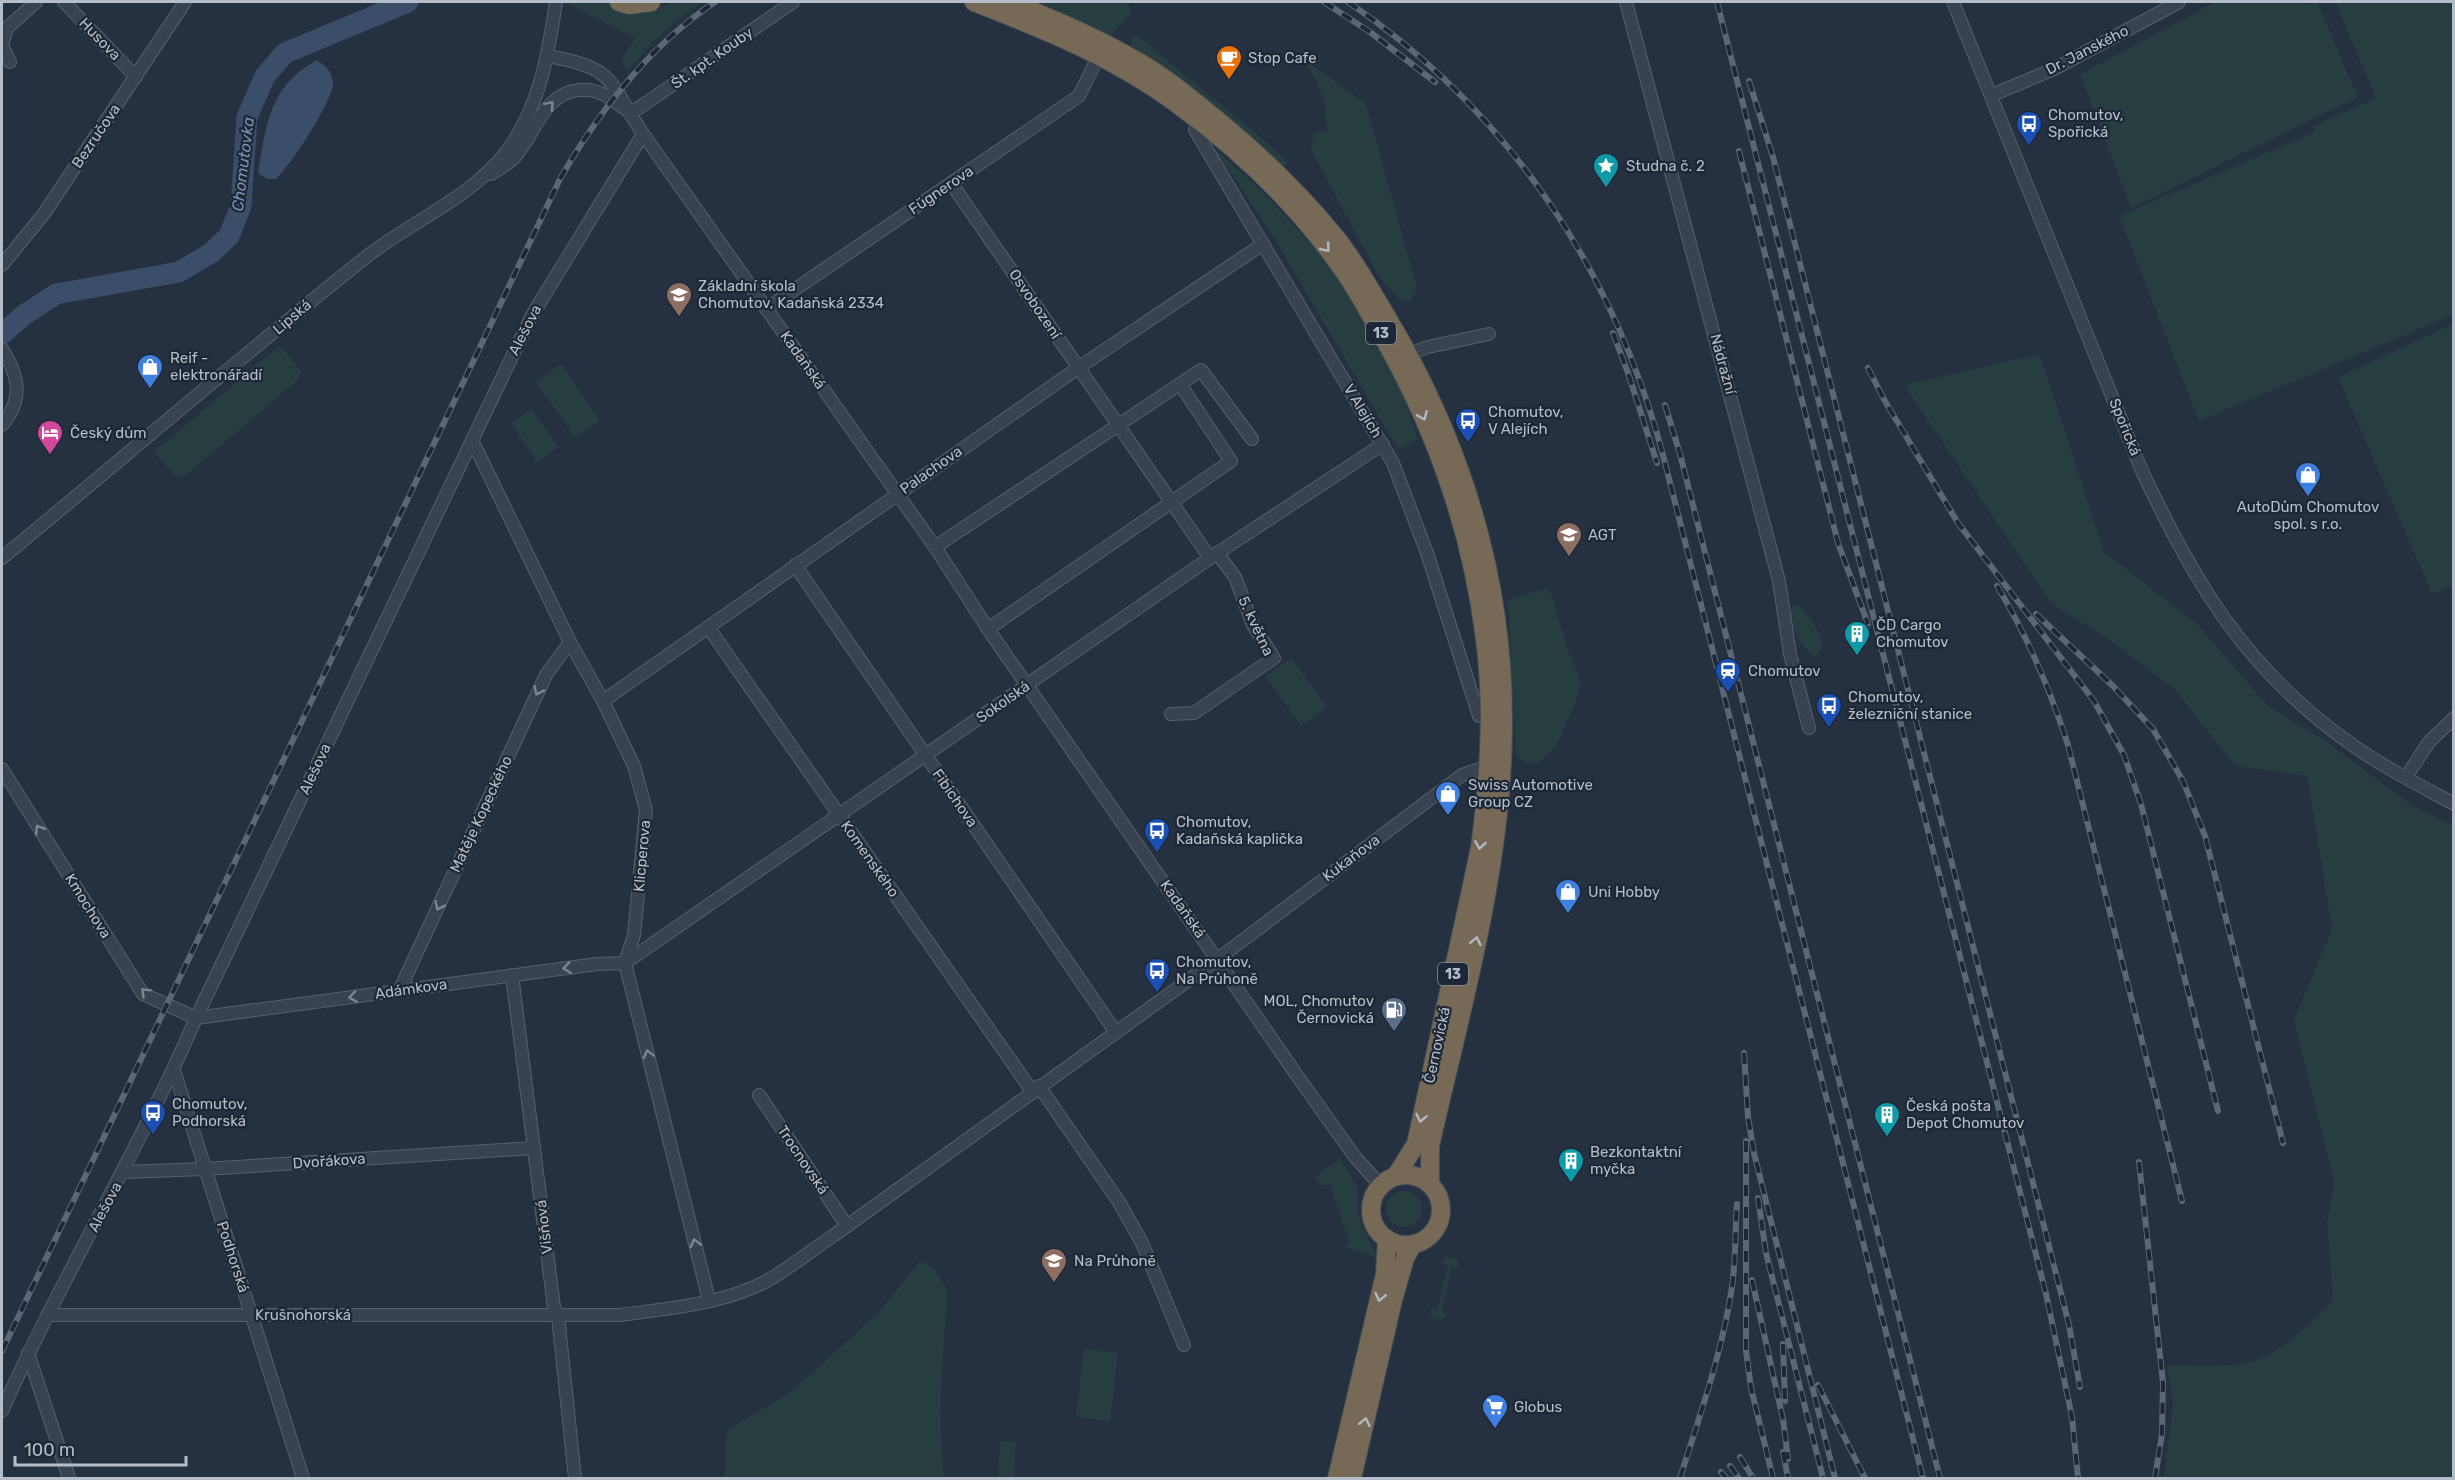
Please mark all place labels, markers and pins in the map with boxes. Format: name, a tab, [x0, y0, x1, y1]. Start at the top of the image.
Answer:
cafe icon: Stop Cafe	[1214, 43, 1244, 81]
place label: Stop Cafe	[1248, 49, 1317, 67]
place label: Chomutov, Spořická	[2048, 106, 2124, 141]
bus stop icon: Chomutov, Spořická	[2014, 109, 2044, 147]
place icon: Studna č. 2	[1591, 151, 1621, 189]
place label: Studna č. 2	[1626, 157, 1705, 175]
place label: Základní škola Chomutov, Kadaňská 2334	[698, 277, 884, 312]
school or university icon: Základní škola Chomutov, Kadaňská 2334	[664, 280, 694, 318]
place label: Reif - elektronářadí	[170, 349, 263, 384]
shop icon: Reif - elektronářadí	[135, 352, 165, 390]
place label: Chomutov, V Alejích	[1488, 403, 1564, 438]
bus stop icon: Chomutov, V Alejích	[1453, 406, 1483, 444]
hotel icon: Český dům	[35, 418, 65, 456]
place label: Český dům	[70, 424, 147, 442]
shop icon: AutoDům Chomutov spol. s r.o.	[2293, 460, 2323, 498]
place label: AutoDům Chomutov spol. s r.o.	[2237, 498, 2379, 533]
school or university icon: AGT	[1554, 520, 1584, 558]
place label: AGT	[1588, 526, 1617, 544]
place label: ČD Cargo Chomutov	[1876, 616, 1949, 651]
building icon: ČD Cargo Chomutov	[1842, 619, 1872, 657]
station icon: Chomutov	[1713, 656, 1743, 694]
place label: Chomutov	[1748, 662, 1821, 680]
place label: Chomutov, železniční stanice	[1848, 688, 1972, 723]
bus stop icon: Chomutov, železniční stanice	[1814, 691, 1844, 729]
place label: Swiss Automotive Group CZ	[1468, 776, 1593, 811]
shop icon: Swiss Automotive Group CZ	[1433, 779, 1463, 817]
place label: Chomutov, Kadaňská kaplička	[1176, 813, 1303, 848]
bus stop icon: Chomutov, Kadaňská kaplička	[1142, 816, 1172, 854]
shop icon: Uni Hobby	[1553, 877, 1583, 915]
place label: Uni Hobby	[1588, 883, 1660, 901]
place label: Chomutov, Na Průhoně	[1176, 953, 1258, 988]
bus stop icon: Chomutov, Na Průhoně	[1142, 956, 1172, 994]
place label: MOL, Chomutov Černovická	[1263, 992, 1374, 1027]
fuel station icon: MOL, Chomutov Černovická	[1379, 995, 1409, 1033]
place label: Chomutov, Podhorská	[172, 1095, 248, 1130]
place label: Česká pošta Depot Chomutov	[1906, 1097, 2024, 1132]
bus stop icon: Chomutov, Podhorská	[138, 1098, 168, 1136]
building icon: Česká pošta Depot Chomutov	[1872, 1100, 1902, 1138]
place label: Bezkontaktní myčka	[1590, 1143, 1683, 1178]
building icon: Bezkontaktní myčka	[1556, 1146, 1586, 1184]
school or university icon: Na Průhoně	[1039, 1246, 1069, 1284]
place label: Na Průhoně	[1074, 1252, 1156, 1270]
supermarket icon: Globus	[1480, 1392, 1510, 1430]
place label: Globus	[1514, 1398, 1562, 1416]

